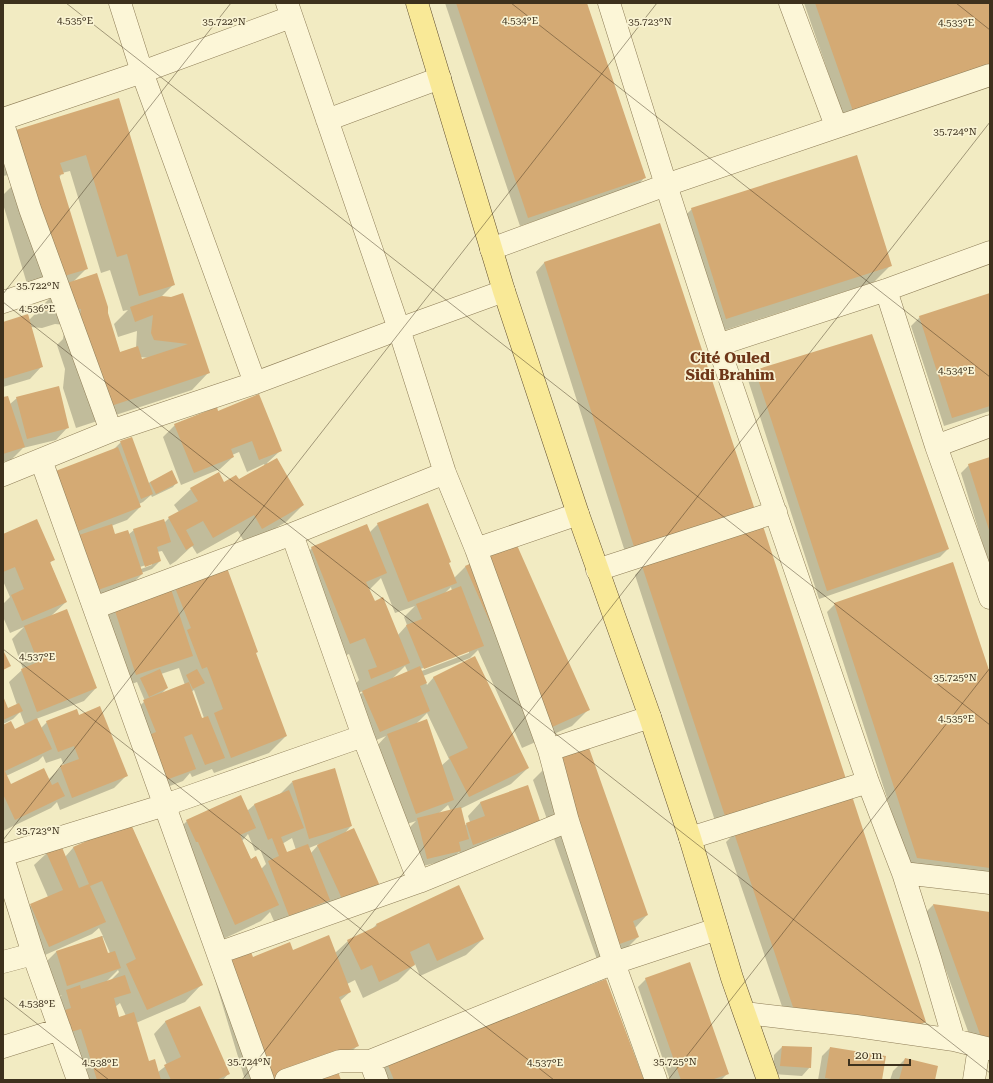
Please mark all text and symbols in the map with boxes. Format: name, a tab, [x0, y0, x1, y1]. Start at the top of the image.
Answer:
text: 4.535°E	[57, 15, 93, 26]
text: 4.534°E	[502, 15, 538, 26]
text: 35.722°N	[202, 16, 246, 27]
text: 35.723°N	[628, 16, 672, 27]
text: 4.533°E	[938, 17, 974, 28]
text: 35.724°N	[933, 126, 977, 137]
text: 35.722°N	[16, 280, 60, 291]
text: 4.536°E	[19, 303, 55, 314]
district label: Cité Ouled Sidi Brahim	[686, 349, 775, 384]
text: 4.534°E	[938, 365, 974, 376]
text: 4.537°E	[19, 651, 55, 662]
text: 35.725°N	[933, 672, 977, 683]
text: 4.535°E	[938, 713, 974, 724]
text: 35.723°N	[16, 825, 60, 836]
text: 4.538°E	[19, 998, 55, 1009]
scale bar	[849, 1041, 910, 1067]
text: 20 m	[855, 1048, 882, 1062]
text: 35.724°N	[227, 1056, 271, 1067]
text: 35.725°N	[653, 1056, 697, 1067]
text: 4.538°E	[82, 1057, 118, 1068]
text: 4.537°E	[527, 1057, 563, 1068]

